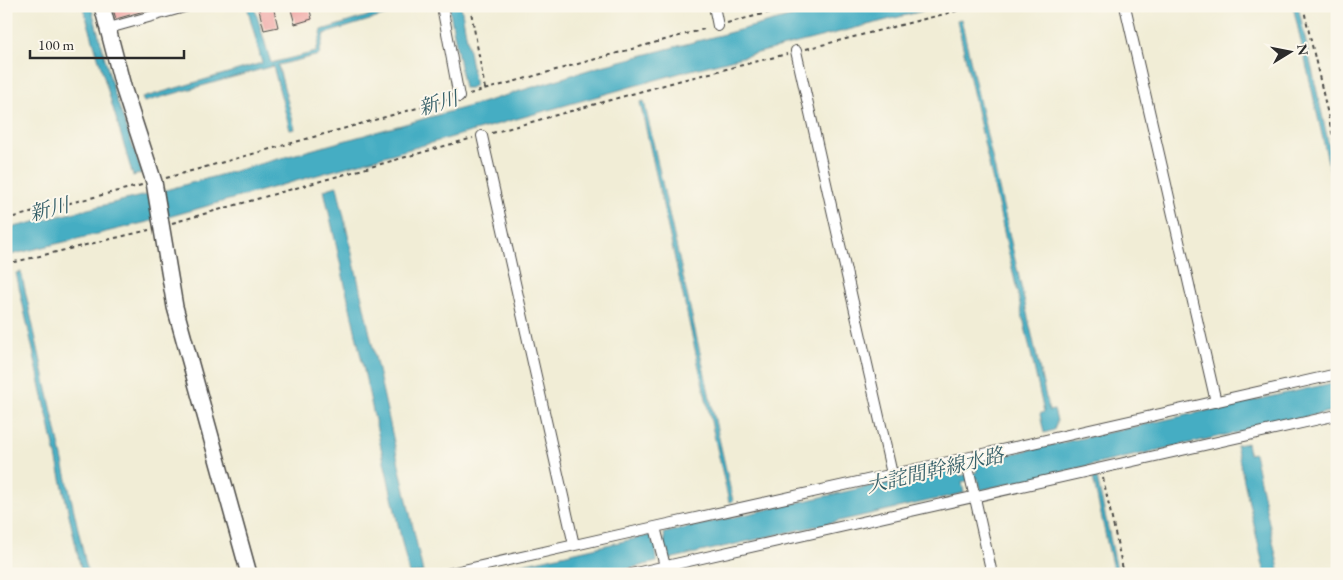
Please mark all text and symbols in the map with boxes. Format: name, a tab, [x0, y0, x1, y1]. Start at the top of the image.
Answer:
scale bar	[30, 28, 184, 60]
north arrow	[1266, 28, 1316, 78]
text: 100 m	[38, 35, 75, 54]
text: N	[1293, 43, 1313, 58]
water label: 新川	[415, 84, 463, 121]
water label: 新川	[26, 191, 73, 226]
water label: 大詫間幹線水路	[864, 441, 1008, 498]

